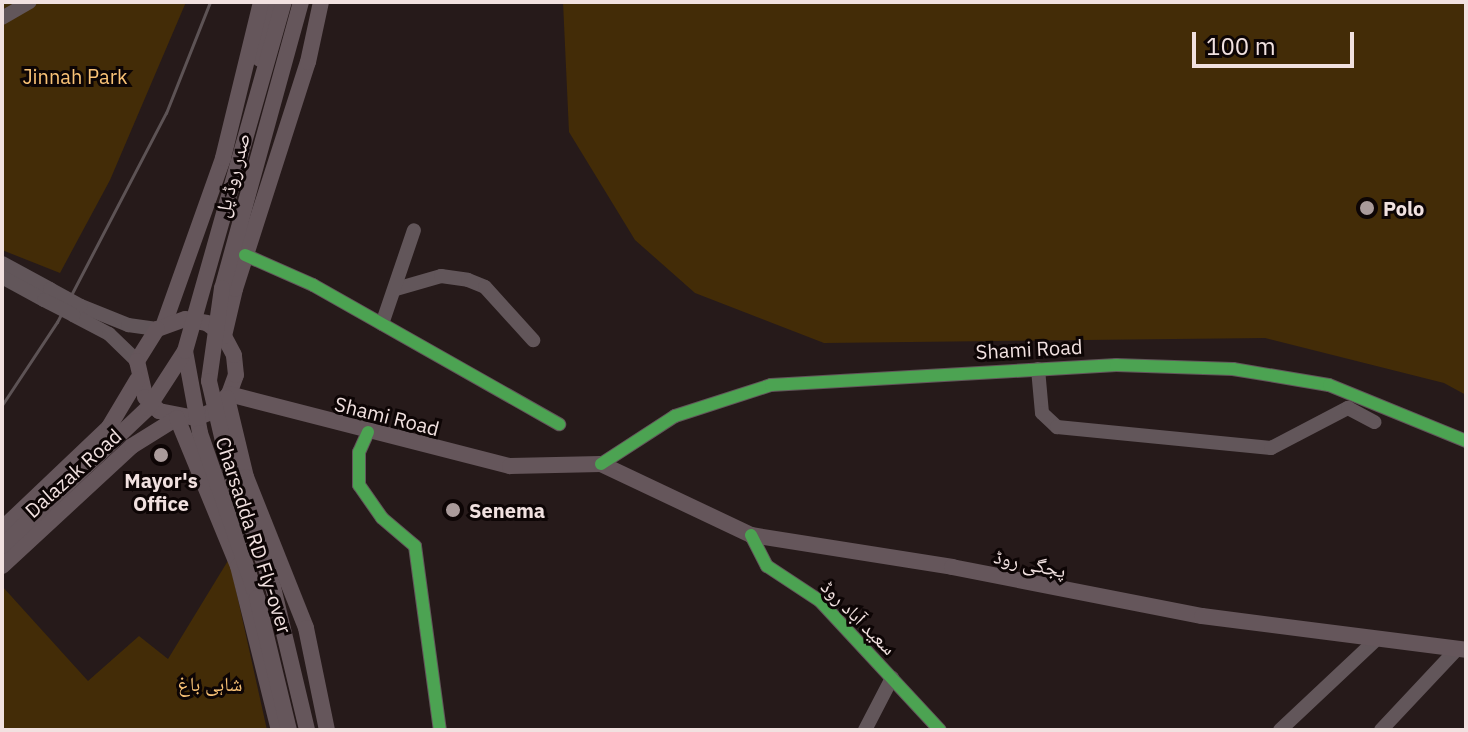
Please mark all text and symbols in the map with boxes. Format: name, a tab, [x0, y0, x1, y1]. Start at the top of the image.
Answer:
scale bar	[1196, 16, 1358, 66]
text: 100 m	[1206, 30, 1276, 62]
park label: Jinnah Park	[22, 64, 128, 88]
street label: صدر روڈ پل	[209, 130, 255, 220]
place label: Polo	[1383, 196, 1424, 220]
marker: Polo	[1358, 199, 1376, 217]
street label: Shami Road	[975, 334, 1083, 364]
street label: Shami Road	[332, 391, 442, 441]
street label: Dalazak Road	[20, 423, 126, 523]
street label: Charsadda RD Fly-over	[211, 434, 297, 636]
marker: Mayor's Office	[152, 446, 170, 464]
place label: Mayor's Office	[124, 468, 198, 515]
place label: Senema	[469, 498, 545, 522]
marker: Senema	[444, 501, 462, 519]
street label: پجگی روڈ	[992, 544, 1068, 582]
street label: سعید آباد روڈ	[816, 574, 902, 660]
park label: شاہی باغ	[178, 671, 242, 695]

